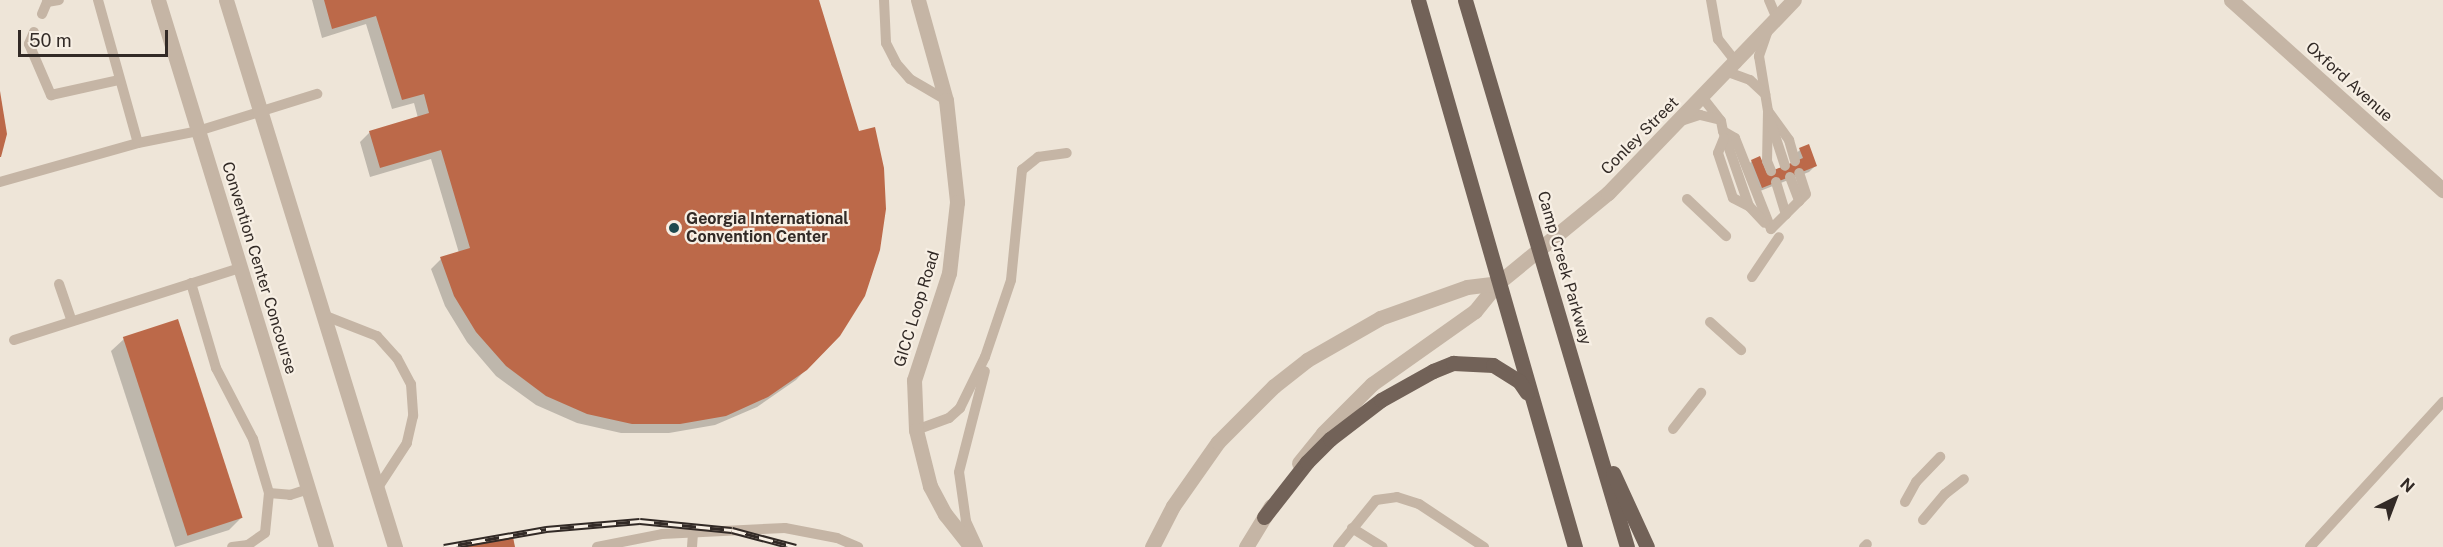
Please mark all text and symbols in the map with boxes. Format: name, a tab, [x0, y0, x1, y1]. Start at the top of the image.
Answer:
scale bar	[21, 18, 171, 56]
text: 50 m	[29, 30, 72, 51]
street label: Oxford Avenue	[2302, 38, 2396, 126]
street label: Conley Street	[1597, 93, 1683, 179]
street label: Convention Center Concourse	[218, 159, 300, 377]
street label: Camp Creek Parkway	[1533, 189, 1595, 347]
place label: Georgia International Convention Center	[686, 209, 848, 247]
marker: Georgia International Convention Center	[667, 221, 681, 235]
street label: GICC Loop Road	[890, 249, 944, 369]
north arrow	[2365, 469, 2425, 529]
text: N	[2396, 474, 2418, 496]

